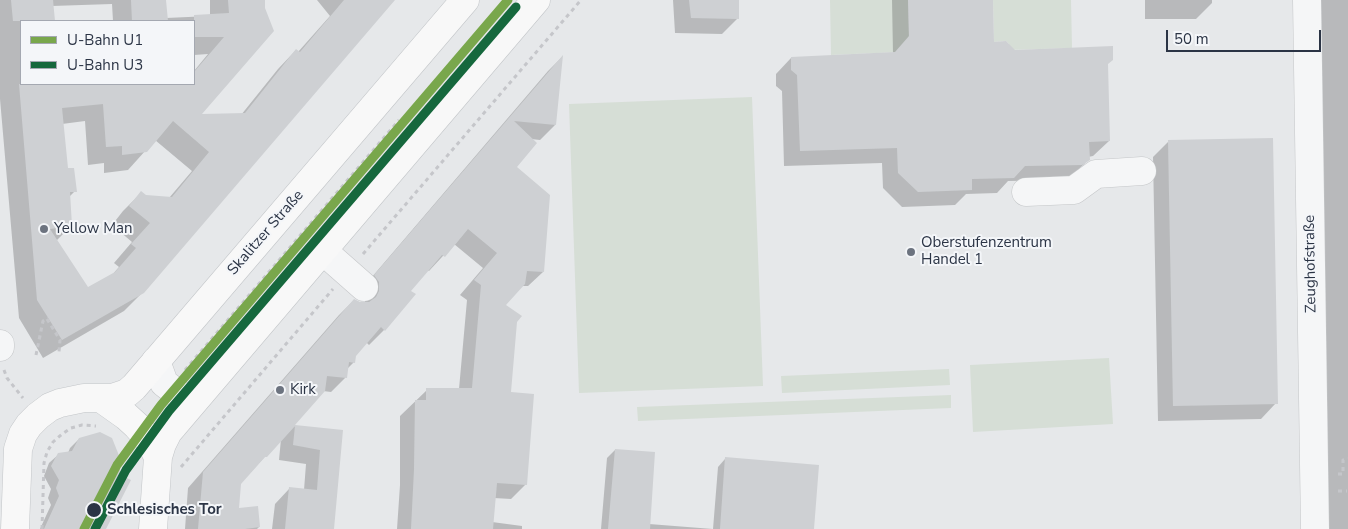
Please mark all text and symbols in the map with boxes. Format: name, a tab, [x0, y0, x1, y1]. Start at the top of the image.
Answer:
legend	[20, 20, 195, 85]
scale bar	[1168, 20, 1323, 52]
text: 50 m	[1174, 29, 1209, 49]
text: U-Bahn U1	[67, 30, 143, 50]
text: U-Bahn U3	[67, 55, 143, 75]
street label: Skalitzer Straße	[224, 187, 308, 279]
street label: Zeughofstraße	[1301, 215, 1321, 313]
place label: Yellow Man	[54, 220, 133, 238]
marker: Yellow Man	[38, 223, 50, 235]
place label: Oberstufenzentrum Handel 1	[921, 234, 1052, 269]
marker: Oberstufenzentrum Handel 1	[905, 246, 917, 258]
place label: Kirk	[290, 381, 316, 399]
marker: Kirk	[274, 384, 286, 396]
marker: Schlesisches Tor	[85, 501, 103, 519]
place label: Schlesisches Tor	[107, 501, 222, 519]

